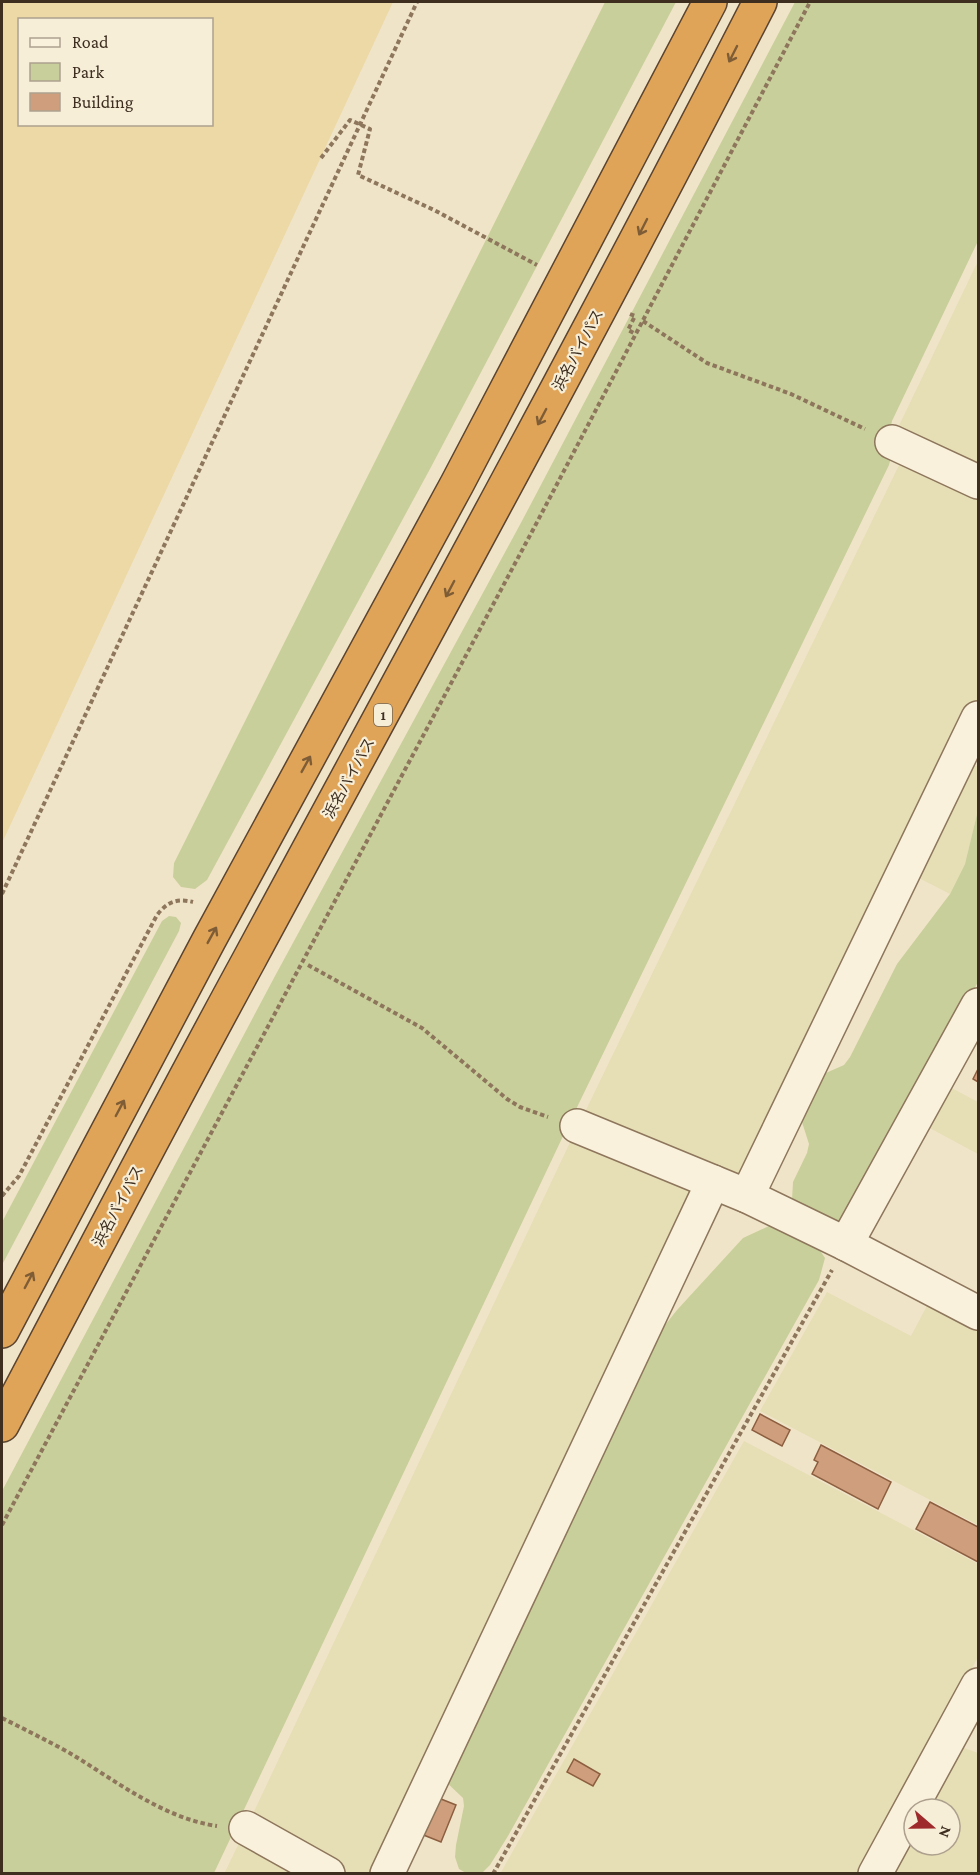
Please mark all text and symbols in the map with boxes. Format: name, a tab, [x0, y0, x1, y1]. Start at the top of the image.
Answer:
legend	[18, 18, 213, 126]
text: Road	[72, 32, 109, 52]
one-way arrow	[727, 44, 738, 62]
text: Park	[72, 62, 104, 82]
text: Building	[72, 92, 134, 112]
one-way arrow	[637, 217, 648, 235]
street label: 浜名バイパス	[550, 307, 606, 393]
one-way arrow	[536, 408, 547, 426]
one-way arrow	[444, 580, 455, 598]
road number: 1	[374, 704, 392, 726]
street label: 浜名バイパス	[320, 735, 378, 821]
one-way arrow	[301, 756, 312, 774]
one-way arrow	[207, 927, 218, 945]
one-way arrow	[115, 1099, 127, 1117]
street label: 浜名バイパス	[90, 1163, 146, 1249]
one-way arrow	[24, 1271, 35, 1289]
north arrow	[902, 1797, 962, 1857]
text: N	[936, 1824, 955, 1840]

